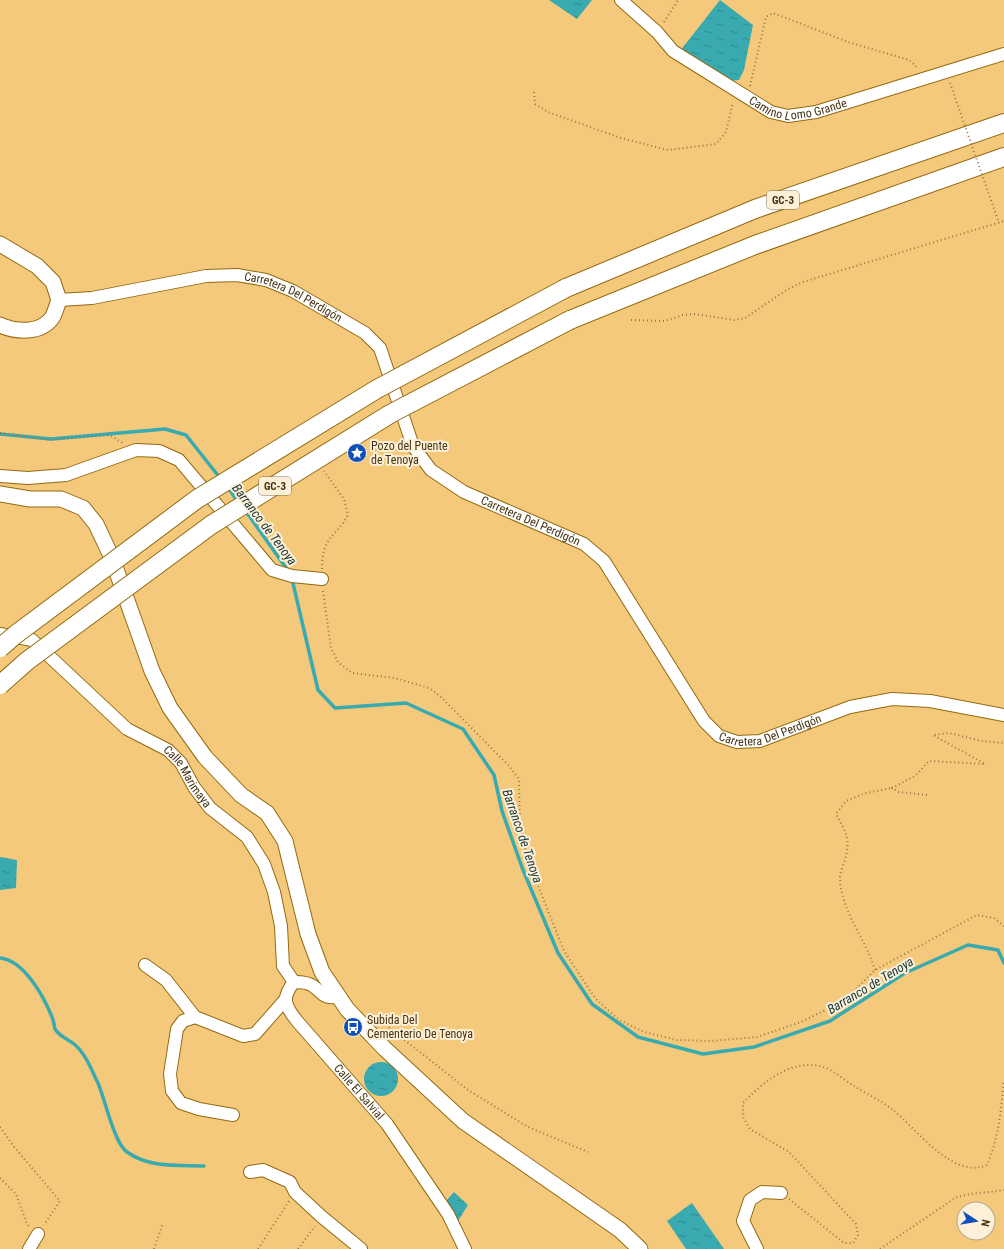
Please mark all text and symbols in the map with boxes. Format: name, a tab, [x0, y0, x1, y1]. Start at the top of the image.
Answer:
street label: Camino Lomo Grande	[746, 93, 849, 123]
road number: GC-3	[767, 191, 799, 209]
street label: Carretera Del Perdigón	[243, 269, 345, 325]
place label: Pozo del Puente de Tenoya	[371, 439, 448, 467]
place icon: Pozo del Puente de Tenoya	[346, 442, 368, 464]
road number: GC-3	[259, 477, 291, 495]
water label: Barranco de Tenoya	[229, 481, 300, 568]
street label: Carretera Del Perdigón	[479, 493, 583, 549]
street label: Carretera Del Perdigón	[717, 711, 824, 749]
street label: Calle Marimaya	[161, 743, 214, 811]
water label: Barranco de Tenoya	[500, 787, 546, 885]
water label: Barranco de Tenoya	[824, 954, 916, 1017]
place label: Subida Del Cementerio De Tenoya	[367, 1013, 473, 1041]
bus stop icon: Subida Del Cementerio De Tenoya	[342, 1016, 364, 1038]
street label: Calle El Salvial	[331, 1061, 387, 1123]
north arrow	[956, 1201, 996, 1241]
text: N	[978, 1218, 992, 1228]

